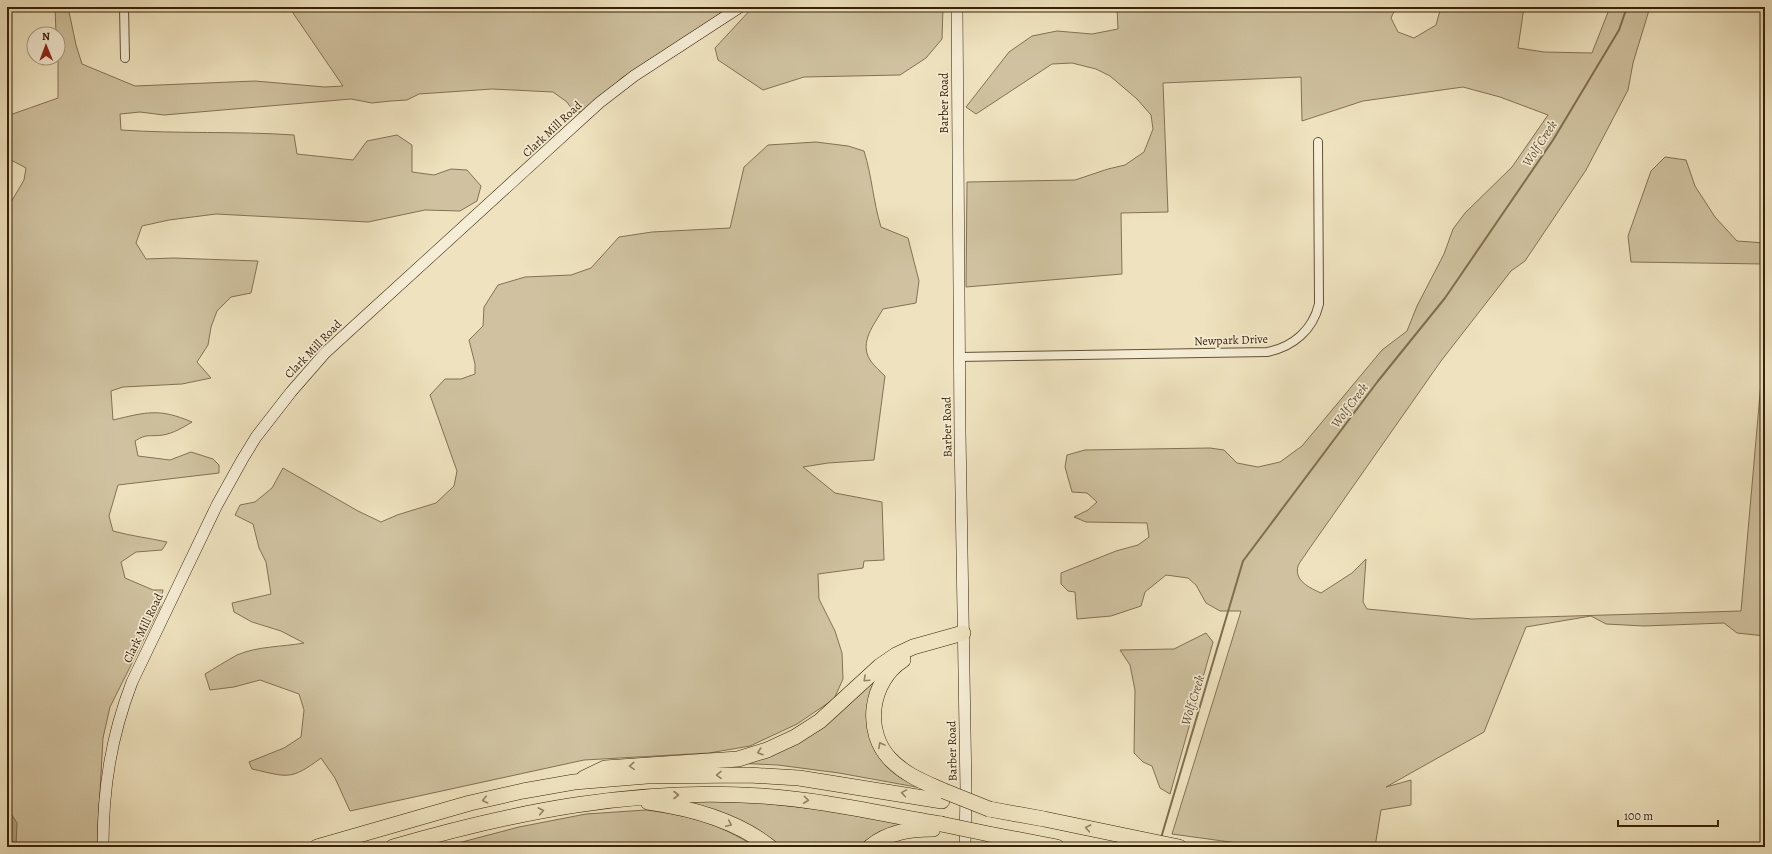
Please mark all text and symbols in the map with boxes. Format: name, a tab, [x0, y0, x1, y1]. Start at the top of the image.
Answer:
north arrow	[26, 26, 66, 66]
text: N	[42, 29, 50, 44]
street label: Barber Road	[936, 72, 952, 133]
street label: Clark Mill Road	[519, 97, 586, 161]
water label: Wolf Creek	[1518, 117, 1561, 170]
street label: Clark Mill Road	[281, 316, 345, 382]
street label: Newpark Drive	[1194, 331, 1268, 349]
water label: Wolf Creek	[1327, 379, 1372, 431]
street label: Barber Road	[938, 396, 956, 458]
street label: Clark Mill Road	[119, 590, 167, 665]
water label: Wolf Creek	[1177, 673, 1208, 727]
one-way arrow	[863, 675, 871, 682]
street label: Barber Road	[943, 720, 961, 782]
one-way arrow	[878, 741, 886, 749]
one-way arrow	[757, 748, 764, 756]
one-way arrow	[629, 762, 635, 771]
one-way arrow	[716, 771, 722, 779]
one-way arrow	[901, 790, 907, 798]
one-way arrow	[673, 791, 679, 799]
one-way arrow	[482, 795, 489, 803]
one-way arrow	[803, 796, 809, 805]
scale bar	[1618, 802, 1718, 828]
one-way arrow	[537, 807, 544, 815]
text: 100 m	[1624, 808, 1653, 824]
one-way arrow	[725, 819, 733, 827]
one-way arrow	[1085, 824, 1092, 833]

